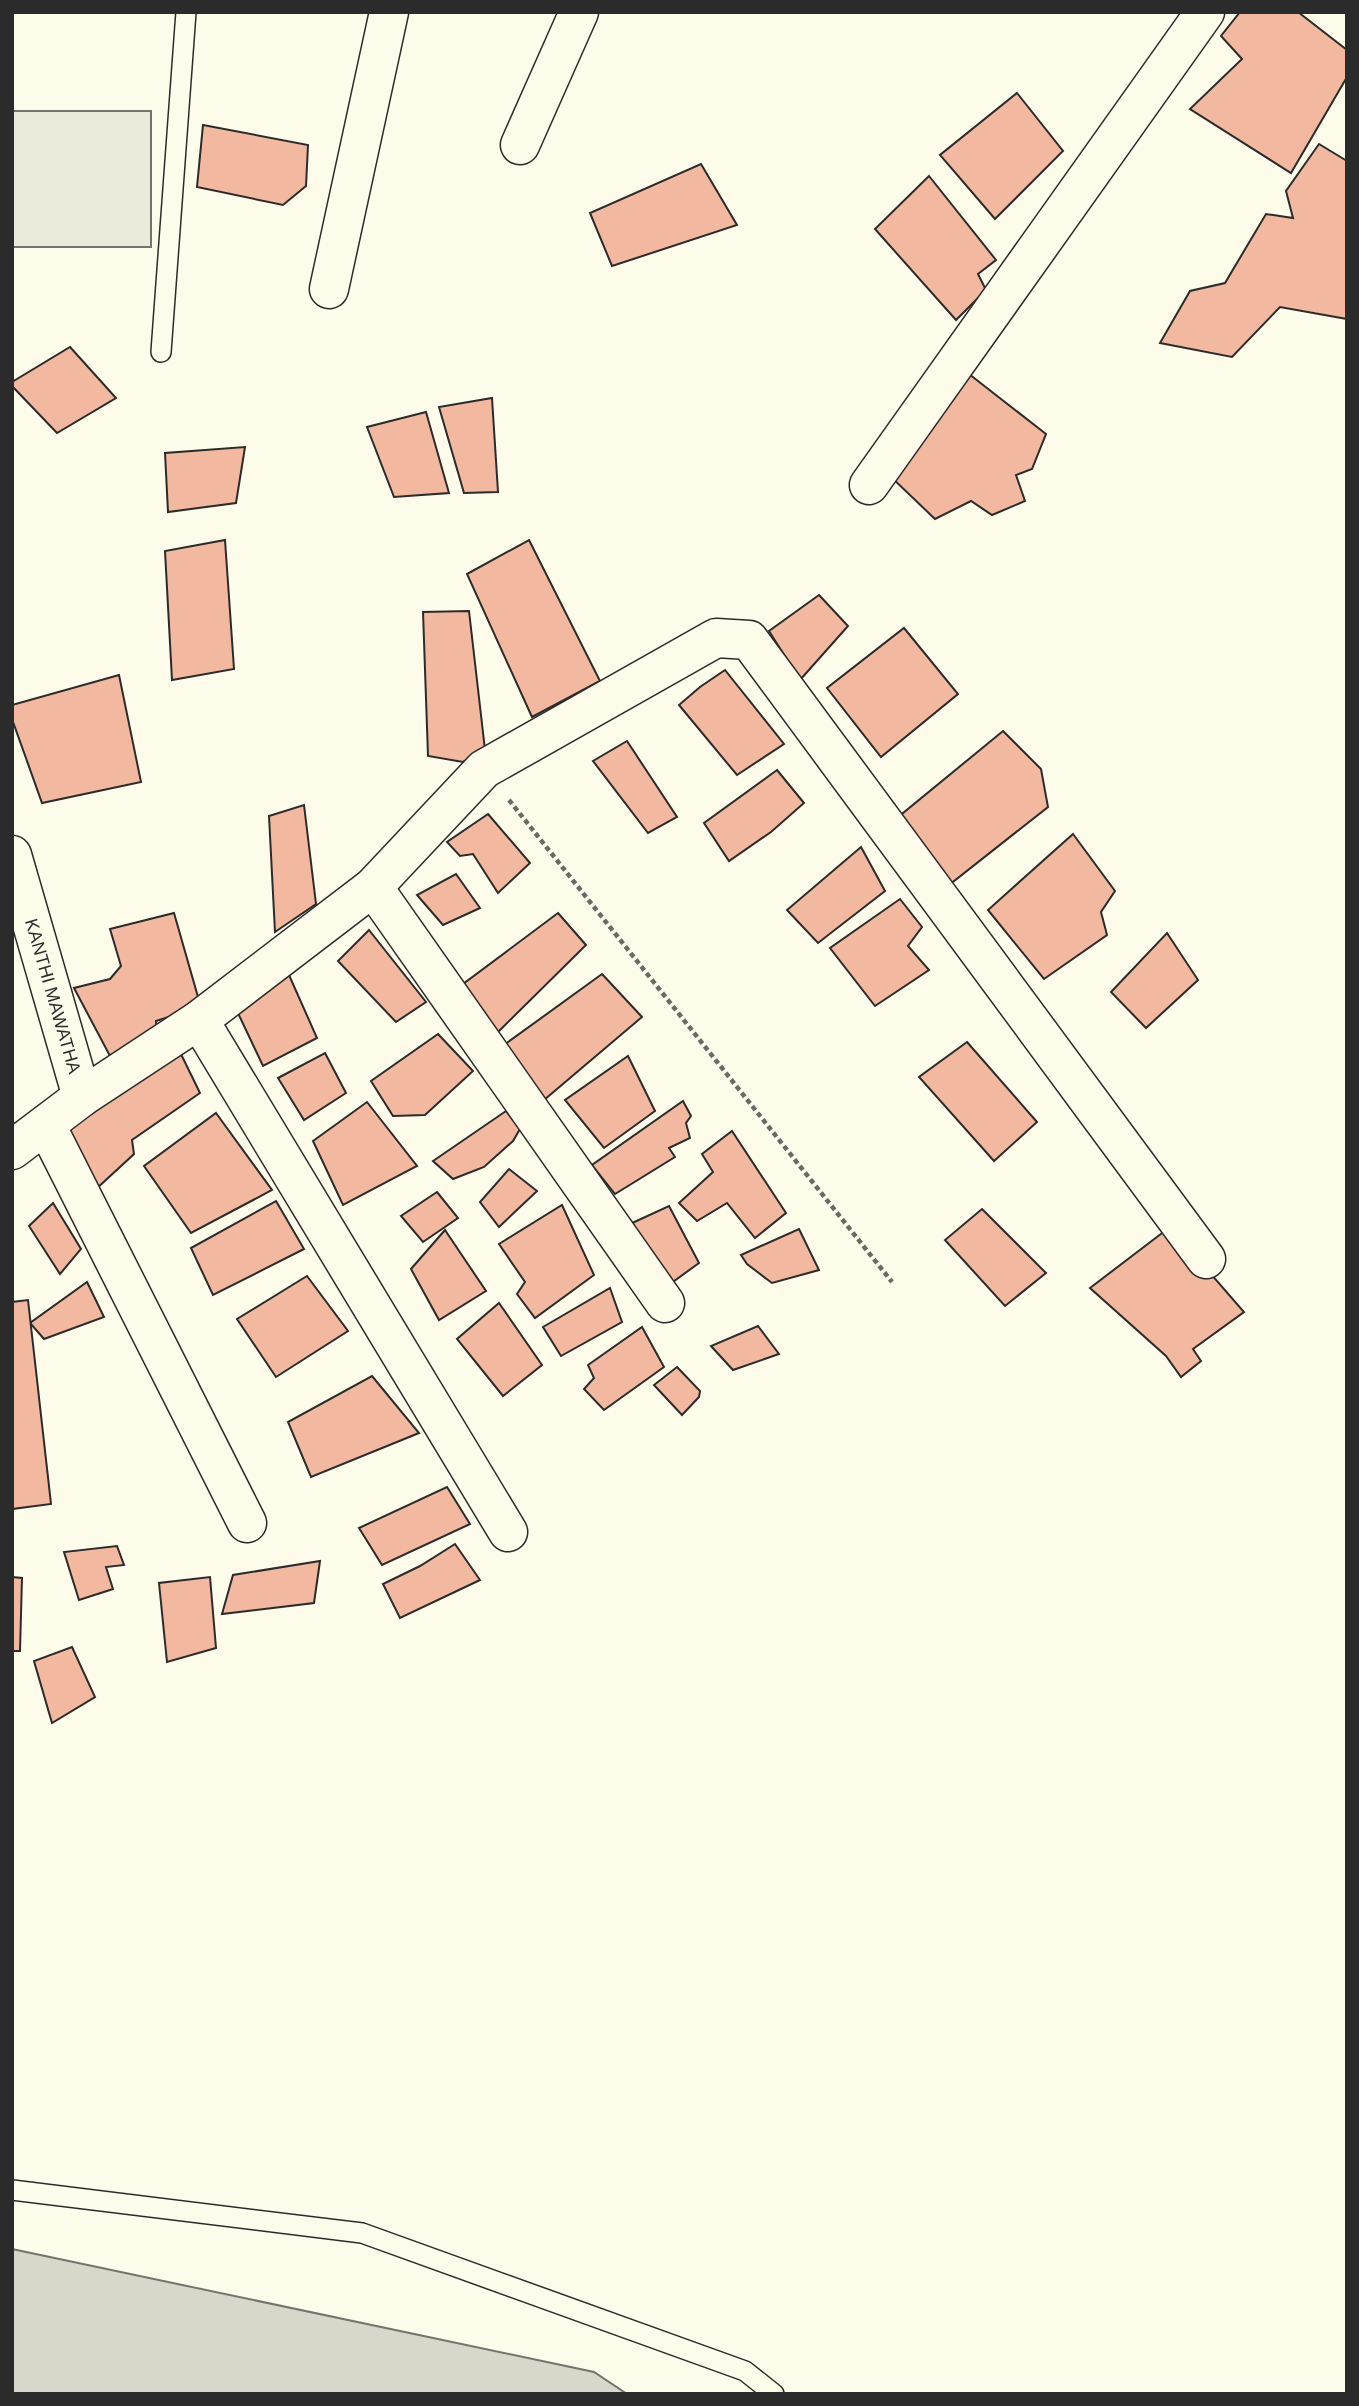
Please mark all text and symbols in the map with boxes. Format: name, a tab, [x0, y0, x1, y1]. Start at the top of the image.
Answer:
street label: KANTHI MAWATHA	[21, 916, 85, 1076]

